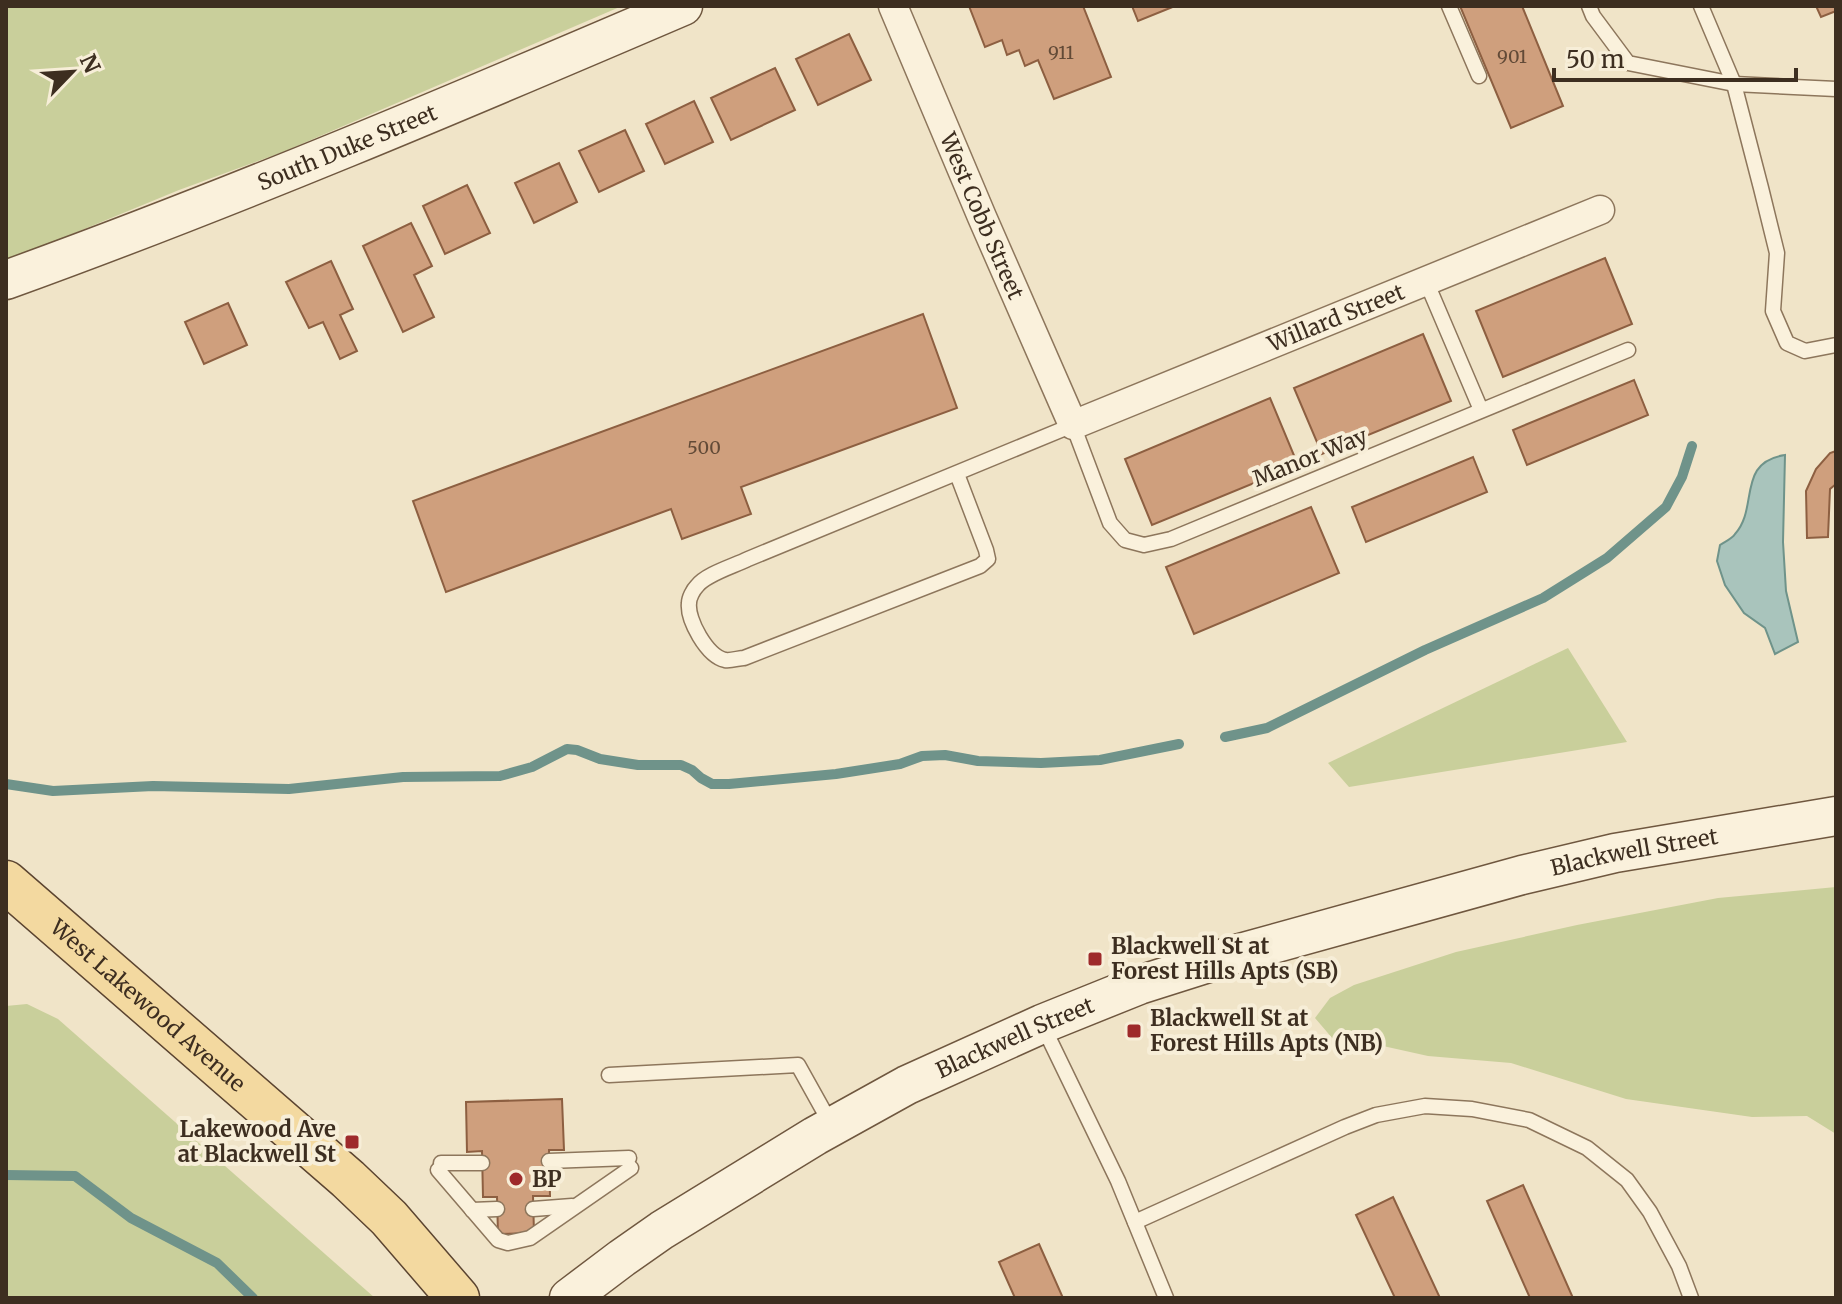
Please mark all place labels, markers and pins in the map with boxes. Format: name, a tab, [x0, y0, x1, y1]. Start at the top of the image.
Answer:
place label: Blackwell St at Forest Hills Apts (SB)	[1111, 932, 1339, 985]
marker: Blackwell St at Forest Hills Apts (SB)	[1086, 950, 1104, 968]
place label: Blackwell St at Forest Hills Apts (NB)	[1150, 1004, 1383, 1057]
marker: Blackwell St at Forest Hills Apts (NB)	[1125, 1022, 1143, 1040]
place label: Lakewood Ave at Blackwell St	[178, 1115, 336, 1168]
marker: Lakewood Ave at Blackwell St	[343, 1133, 361, 1151]
place label: BP	[532, 1165, 562, 1193]
marker: BP	[507, 1170, 525, 1188]

